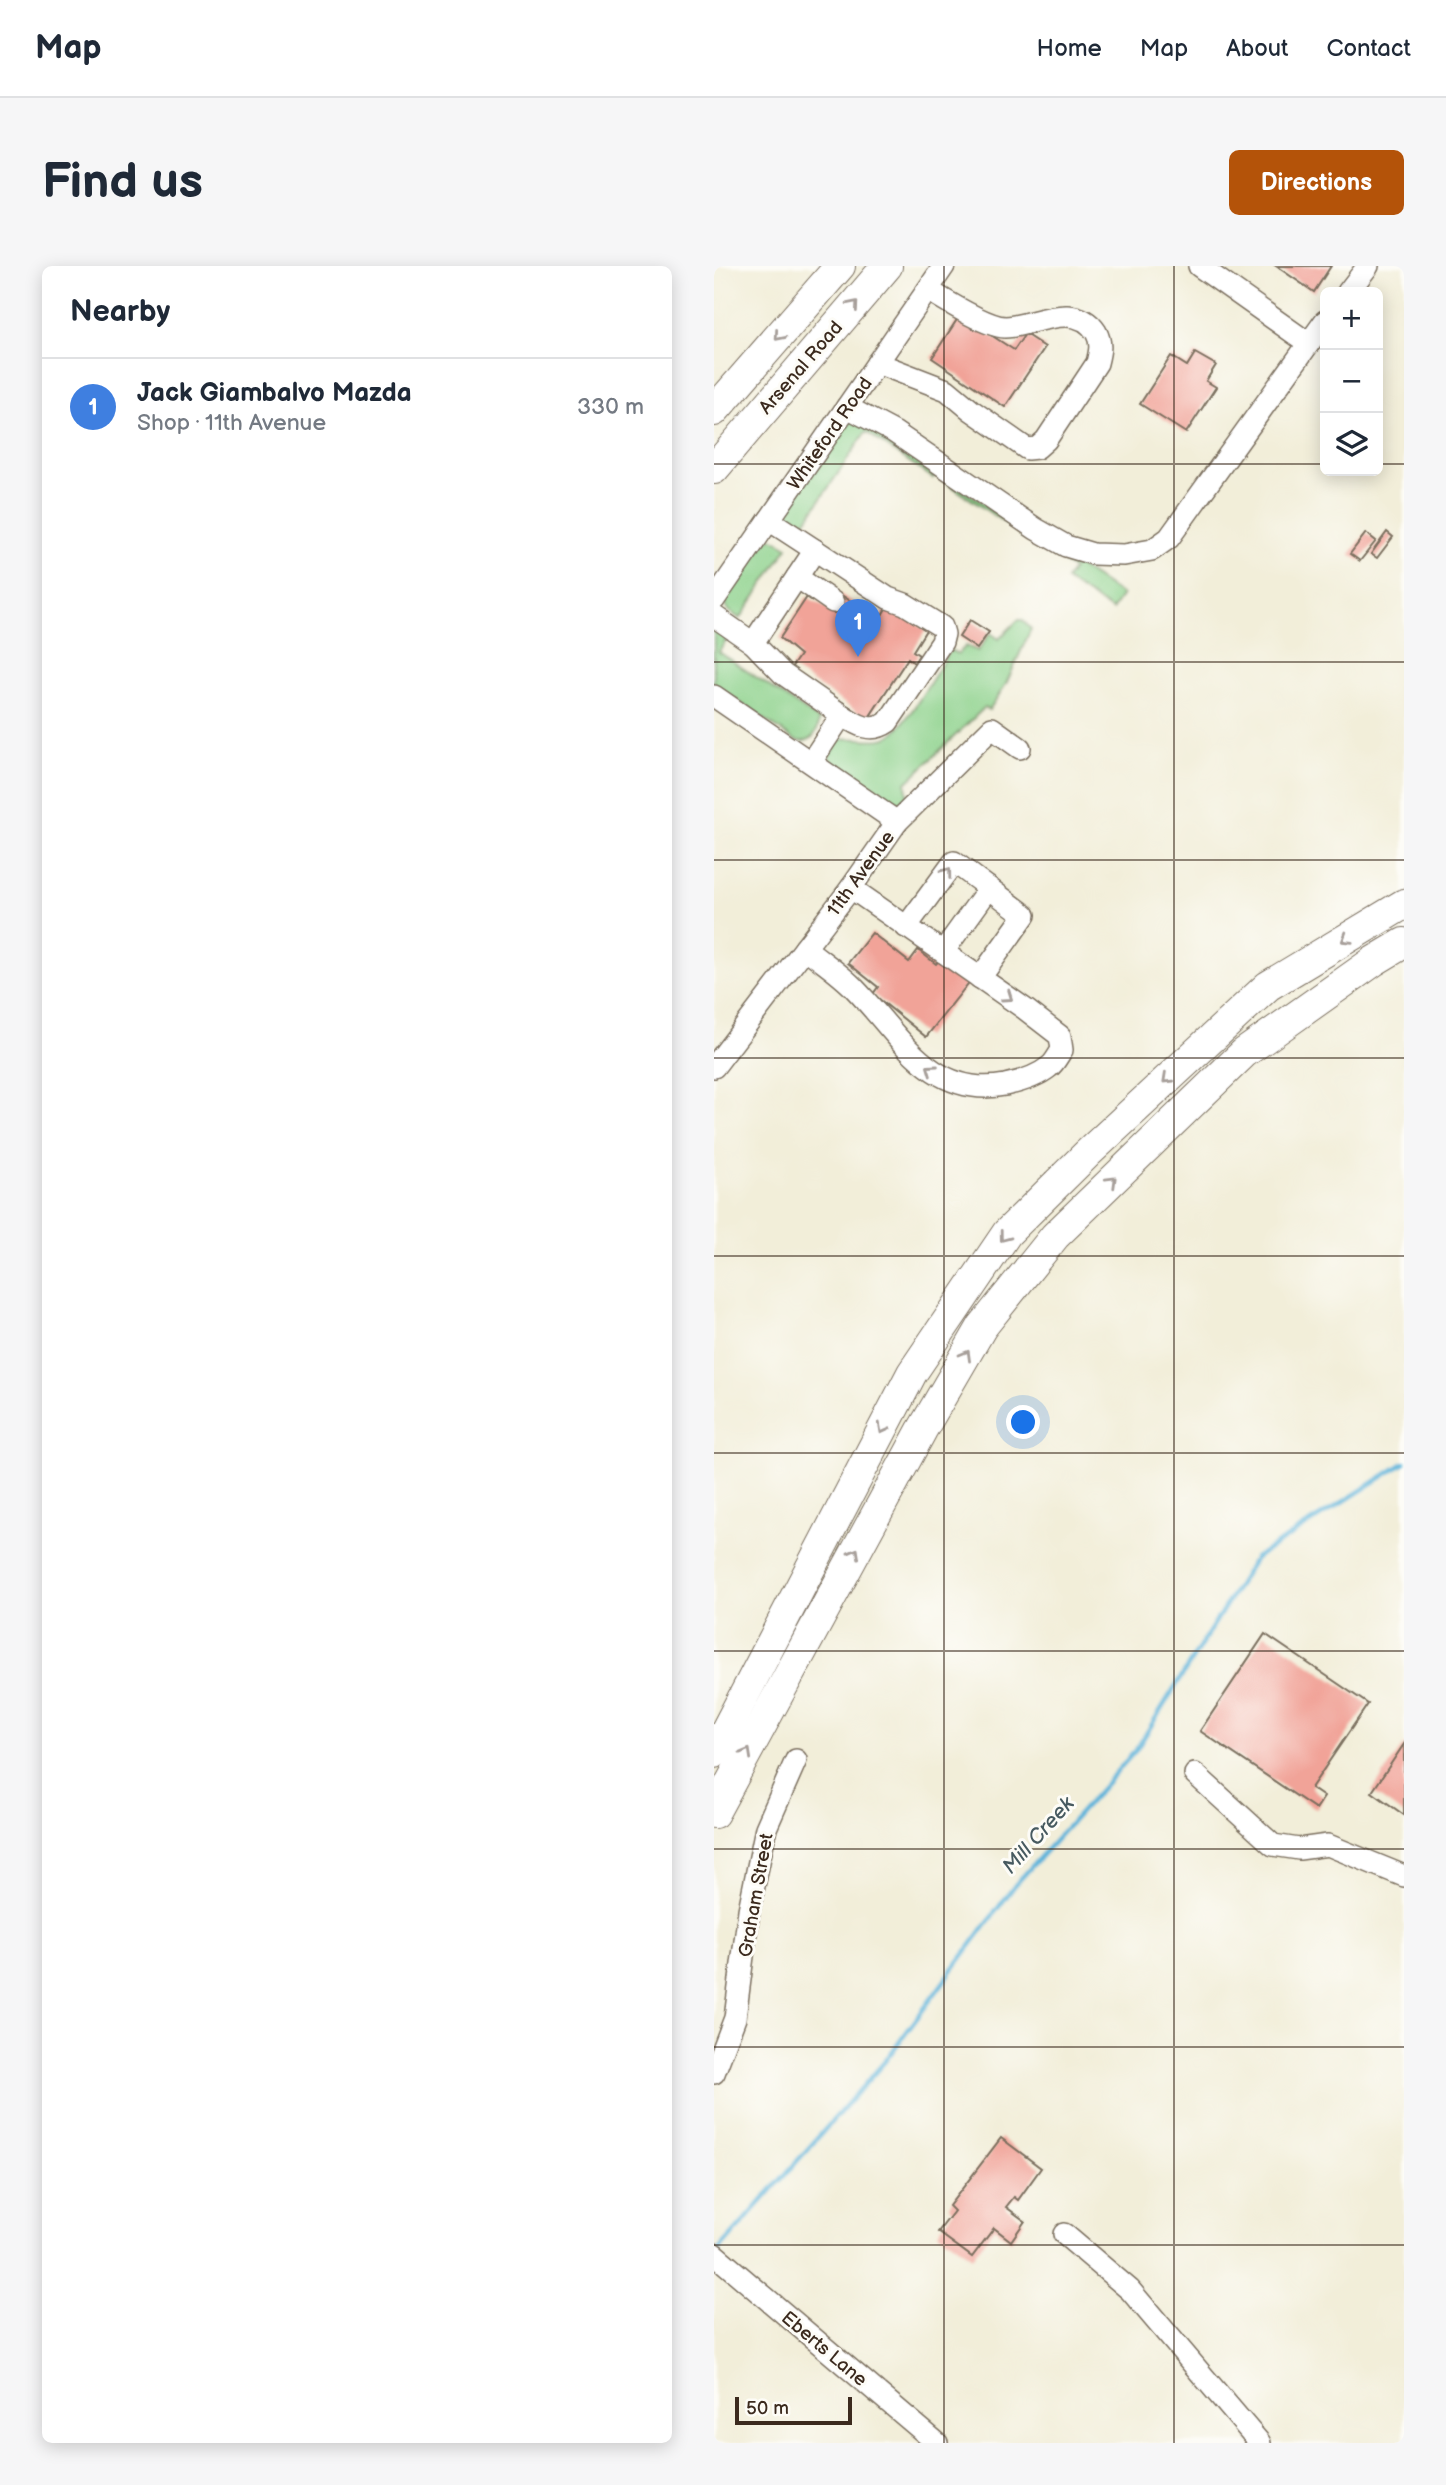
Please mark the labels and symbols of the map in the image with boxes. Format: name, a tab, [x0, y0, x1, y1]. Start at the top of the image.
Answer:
one-way arrow	[846, 300, 858, 313]
street label: Arsenal Road	[754, 317, 848, 419]
one-way arrow	[775, 328, 787, 341]
street label: Whiteford Road	[783, 373, 878, 495]
pin: 1	[835, 599, 881, 657]
street label: 11th Avenue	[823, 827, 900, 921]
one-way arrow	[939, 867, 951, 879]
one-way arrow	[1340, 931, 1353, 944]
one-way arrow	[1000, 989, 1013, 1001]
one-way arrow	[926, 1065, 939, 1077]
one-way arrow	[1162, 1070, 1175, 1083]
one-way arrow	[1104, 1177, 1117, 1190]
one-way arrow	[1000, 1230, 1013, 1242]
one-way arrow	[958, 1349, 971, 1362]
your location	[1006, 1405, 1040, 1439]
one-way arrow	[877, 1422, 891, 1434]
one-way arrow	[847, 1548, 860, 1560]
one-way arrow	[738, 1748, 752, 1760]
water label: Mill Creek	[997, 1791, 1080, 1879]
street label: Graham Street	[734, 1831, 779, 1959]
street label: Eberts Lane	[776, 2307, 872, 2392]
scale bar	[735, 2394, 852, 2426]

